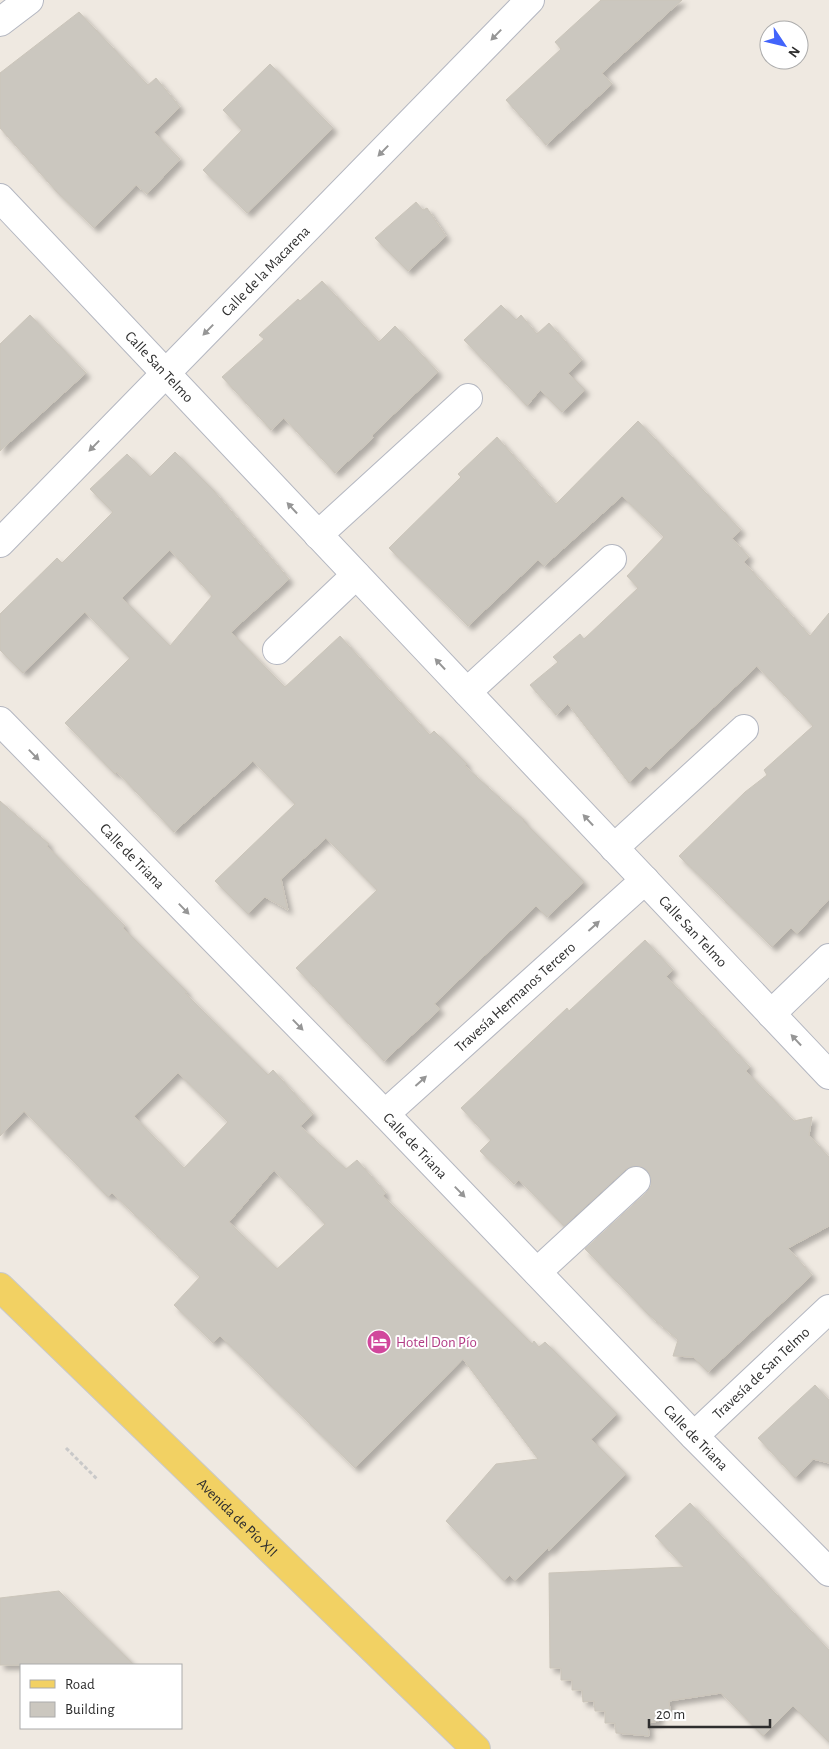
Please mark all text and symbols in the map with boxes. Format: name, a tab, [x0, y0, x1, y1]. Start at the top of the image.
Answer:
north arrow	[759, 20, 809, 70]
one-way arrow	[490, 29, 502, 41]
text: N	[785, 44, 802, 60]
one-way arrow	[377, 145, 389, 157]
street label: Calle de la Macarena	[218, 223, 313, 319]
one-way arrow	[202, 324, 214, 336]
street label: Calle San Telmo	[122, 328, 196, 405]
one-way arrow	[89, 440, 101, 452]
one-way arrow	[286, 502, 298, 514]
one-way arrow	[434, 658, 446, 670]
one-way arrow	[28, 749, 40, 761]
one-way arrow	[582, 814, 594, 826]
street label: Calle de Triana	[97, 820, 167, 892]
street label: Calle San Telmo	[656, 893, 730, 970]
one-way arrow	[178, 903, 190, 915]
one-way arrow	[587, 920, 599, 932]
street label: Travesía Hermanos Tercero	[452, 939, 578, 1055]
one-way arrow	[292, 1019, 304, 1031]
one-way arrow	[790, 1034, 802, 1046]
one-way arrow	[414, 1075, 426, 1087]
street label: Calle de Triana	[380, 1110, 450, 1182]
one-way arrow	[454, 1186, 466, 1198]
street label: Travesía de San Telmo	[710, 1324, 812, 1422]
hotel icon: Hotel Don Pío	[366, 1329, 392, 1355]
place label: Hotel Don Pío	[396, 1335, 477, 1350]
street label: Calle de Triana	[661, 1402, 731, 1473]
street label: Avenida de Pío XII	[194, 1475, 281, 1560]
legend	[20, 1664, 182, 1729]
text: Road	[65, 1677, 95, 1692]
scale bar	[649, 1696, 770, 1728]
text: Building	[65, 1702, 115, 1717]
text: 20 m	[656, 1707, 685, 1722]

